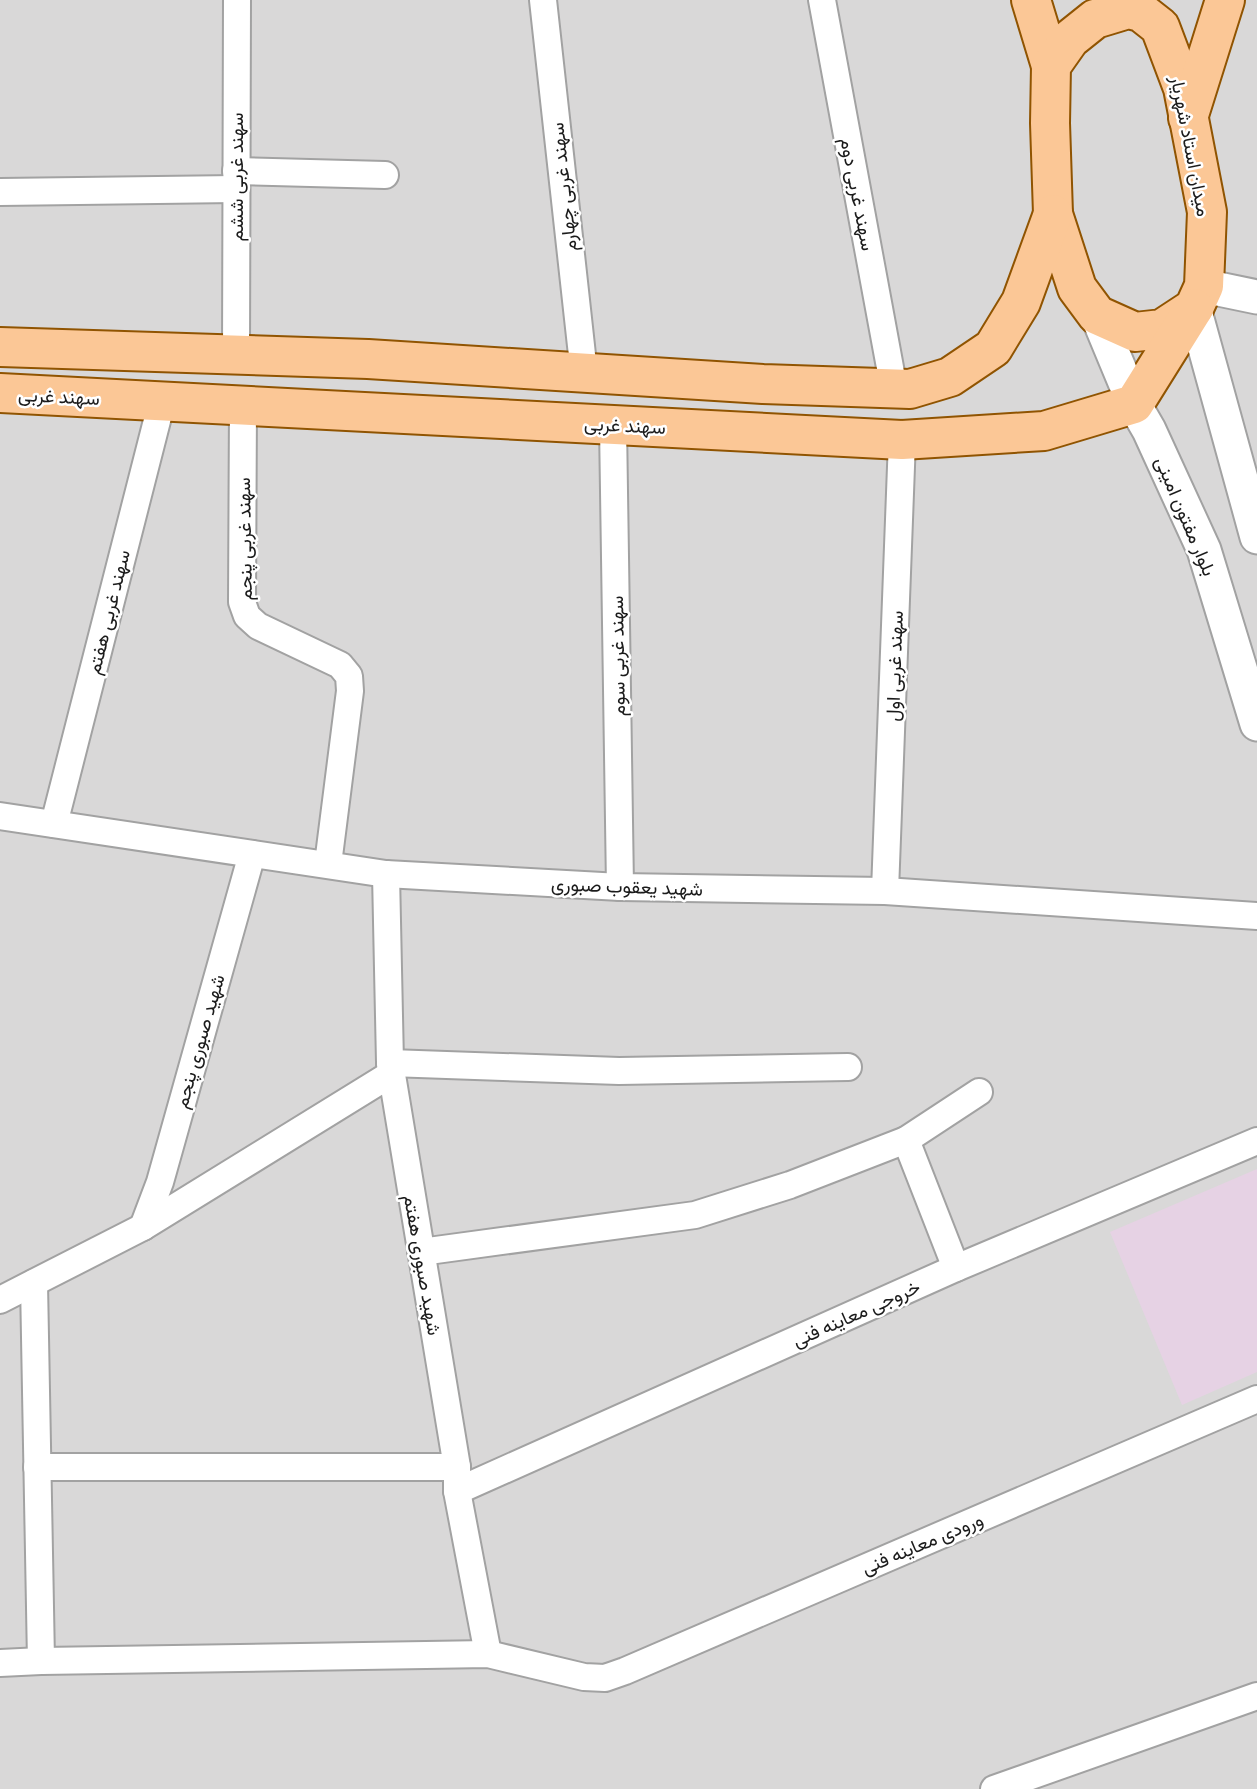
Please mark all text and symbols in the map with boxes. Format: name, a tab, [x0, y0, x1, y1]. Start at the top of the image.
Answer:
street label: میدان استاد شهریار	[1164, 72, 1217, 219]
street label: سهند غربی ششم	[223, 112, 249, 242]
street label: سهند غربی چهارم	[543, 121, 584, 253]
street label: سهند غربی دوم	[834, 135, 882, 253]
street label: سهند غربی	[17, 381, 101, 411]
street label: سهند غربی	[583, 410, 667, 440]
street label: بلوار مفتون امینی	[1149, 452, 1223, 580]
street label: سهند غربی پنجم	[230, 477, 259, 601]
street label: سهند غربی هفتم	[80, 547, 136, 677]
street label: سهند غربی سوم	[603, 595, 631, 717]
street label: سهند غربی اول	[879, 610, 909, 722]
street label: شهید یعقوب صبوری	[550, 870, 704, 902]
street label: شهید صبوری پنجم	[167, 971, 232, 1111]
street label: شهید صبوری هفتم	[398, 1193, 448, 1337]
street label: خروجی معاینه فنی	[788, 1273, 924, 1353]
street label: ورودی معاینه فنی	[857, 1506, 987, 1580]

